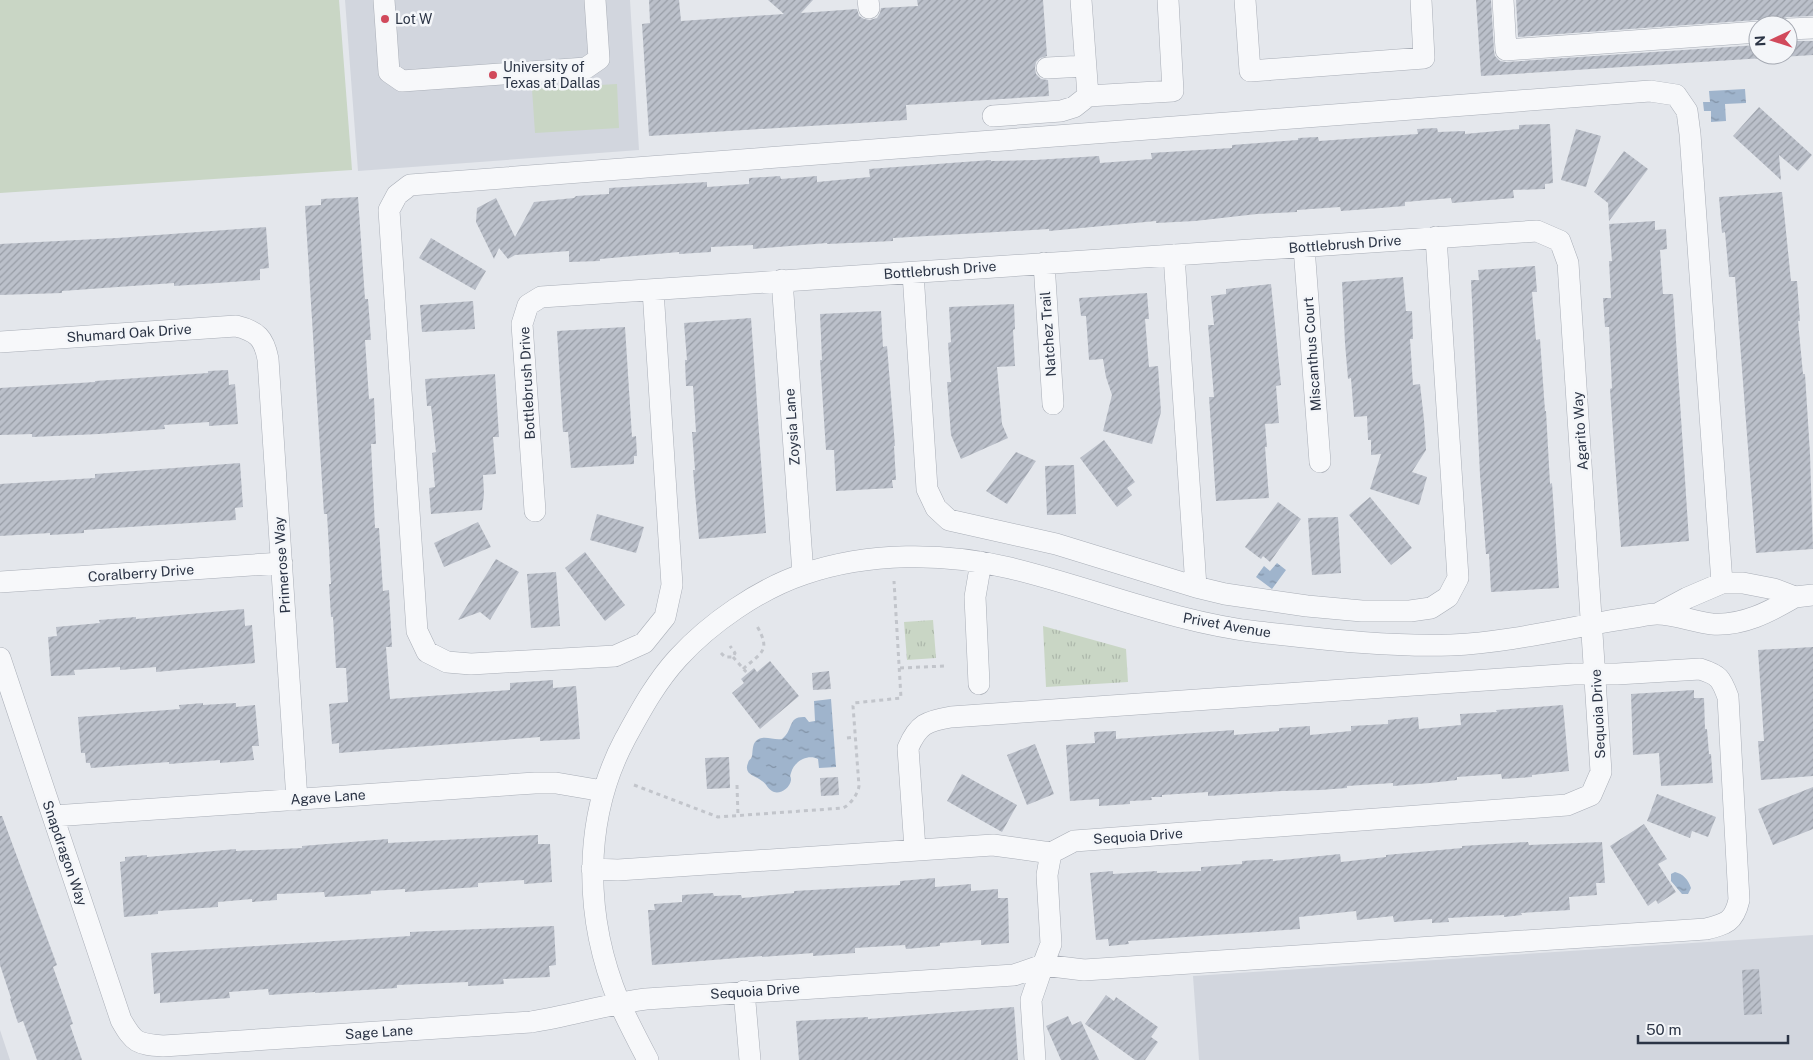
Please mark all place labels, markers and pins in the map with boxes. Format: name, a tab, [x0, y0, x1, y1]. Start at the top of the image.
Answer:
place label: Lot W	[395, 11, 433, 27]
marker: Lot W	[379, 13, 391, 25]
place label: University of Texas at Dallas	[503, 59, 600, 91]
marker: University of Texas at Dallas	[487, 69, 499, 81]

